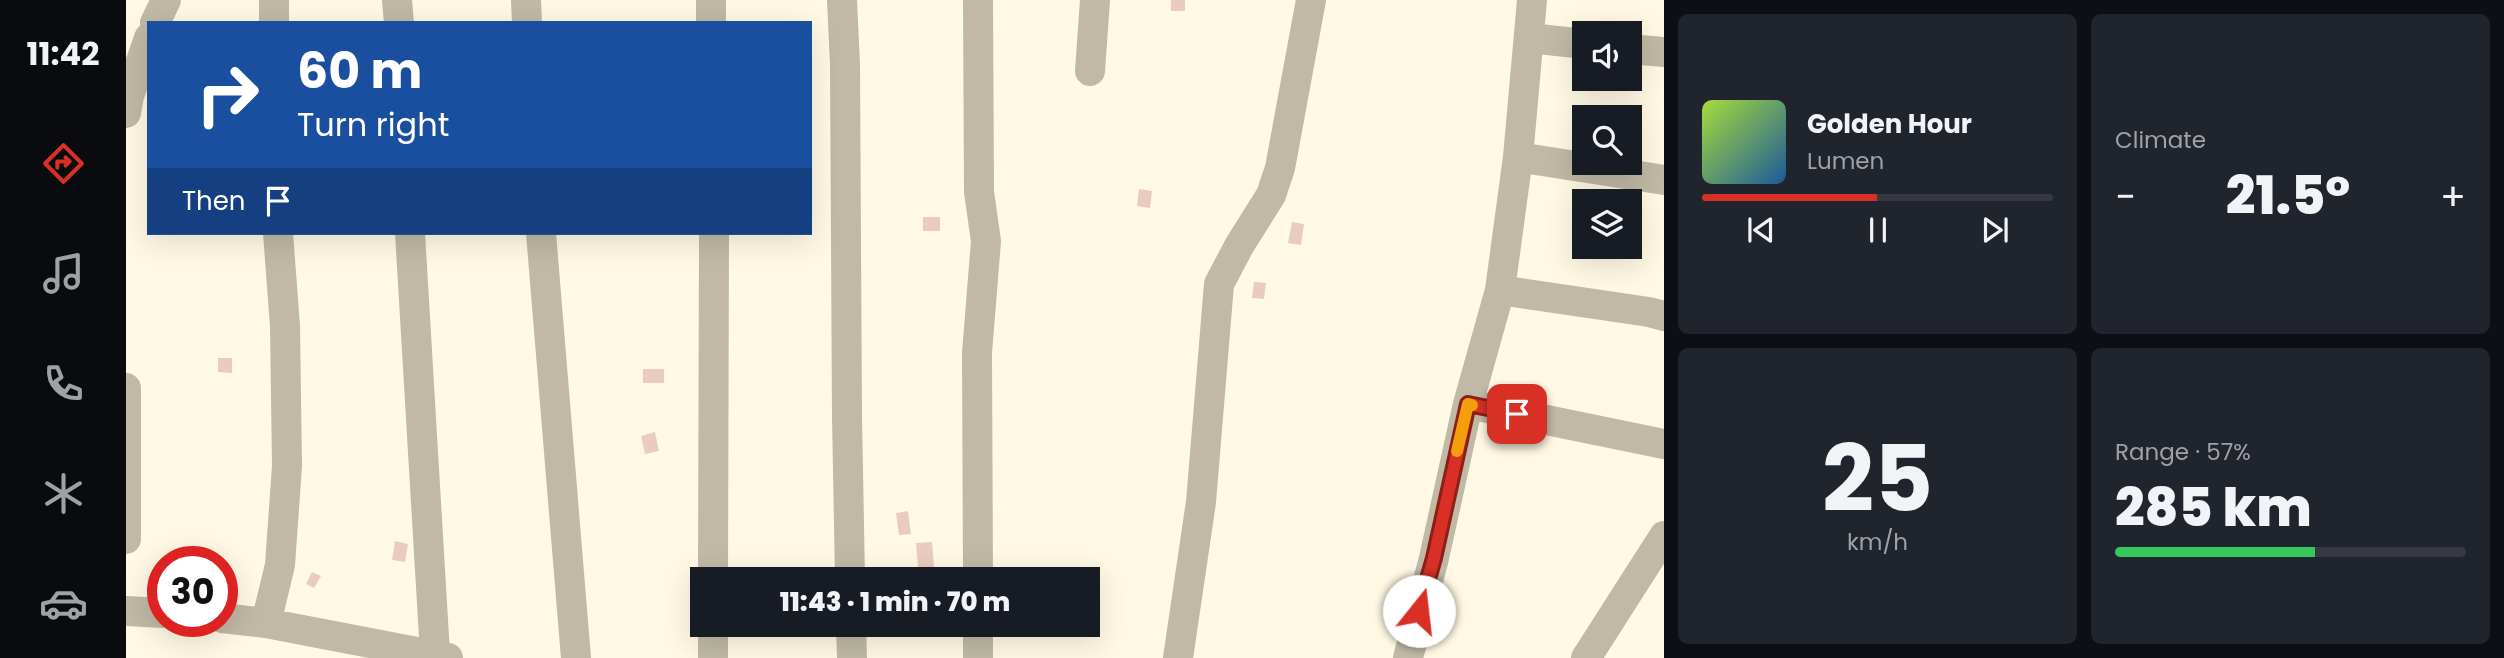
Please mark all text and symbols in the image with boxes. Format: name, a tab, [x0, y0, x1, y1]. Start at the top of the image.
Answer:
map controls	[1572, 21, 1642, 259]
button: sound	[1572, 21, 1642, 91]
text: 11:42	[26, 31, 100, 76]
text: 60 m	[297, 37, 422, 105]
icon: right	[182, 49, 273, 140]
text: Turn right	[297, 102, 449, 147]
button: search	[1572, 105, 1642, 175]
text: Golden Hour	[1807, 106, 1972, 142]
text: Climate	[2115, 124, 2206, 156]
icon: directions	[39, 139, 88, 188]
text: Lumen	[1807, 145, 1884, 177]
text: 21.5°	[2226, 159, 2350, 232]
text: −	[2115, 170, 2136, 223]
text: +	[2440, 170, 2466, 223]
icon: arrive	[259, 182, 297, 220]
text: Then	[182, 183, 245, 219]
button: layers	[1572, 189, 1642, 259]
icon: previous	[1742, 211, 1780, 249]
icon: pause	[1859, 211, 1897, 249]
icon: next	[1976, 211, 2014, 249]
icon: music	[39, 249, 88, 298]
icon: phone	[39, 359, 88, 408]
pin	[1487, 384, 1547, 444]
icon: arrive	[1498, 395, 1536, 433]
text: 25	[1822, 415, 1933, 543]
text: Range · 57%	[2115, 436, 2251, 468]
icon: climate	[39, 469, 88, 518]
text: 285 km	[2115, 471, 2312, 544]
text: km/h	[1847, 526, 1908, 558]
speed limit sign: 30	[147, 546, 238, 637]
position arrow	[1382, 574, 1456, 648]
icon: car	[39, 579, 88, 628]
text: 11:43 · 1 min · 70 m	[780, 584, 1010, 620]

